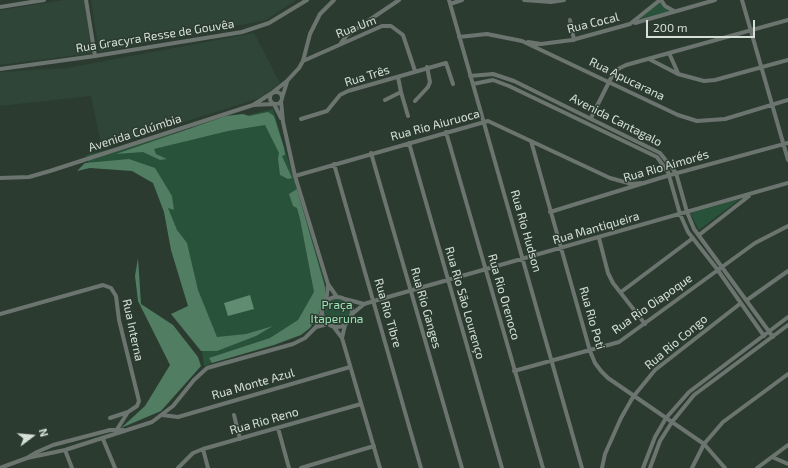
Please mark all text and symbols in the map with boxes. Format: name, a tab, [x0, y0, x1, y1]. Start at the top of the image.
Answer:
street label: Rua Cocal	[565, 10, 621, 36]
scale bar	[648, 12, 757, 38]
street label: Rua Um	[334, 13, 378, 41]
street label: Rua Gracyra Resse de Gouvêa	[75, 16, 235, 56]
text: 200 m	[653, 20, 687, 34]
street label: Rua Apucarana	[587, 55, 667, 103]
street label: Rua Três	[343, 62, 391, 90]
street label: Avenida Cantagalo	[568, 91, 664, 149]
street label: Rua Rio Aiuruoca	[389, 106, 481, 144]
street label: Avenida Colúmbia	[87, 111, 183, 155]
street label: Rua Rio Aimorés	[622, 147, 710, 185]
street label: Rua Rio Hudson	[507, 188, 545, 274]
street label: Rua Mantiqueira	[551, 209, 641, 247]
street label: Rua Rio São Lourenço	[442, 245, 488, 361]
street label: Rua Rio Orenoco	[485, 252, 523, 342]
street label: Rua Rio Ganges	[408, 266, 444, 350]
street label: Rua Rio Oiapoque	[609, 271, 695, 337]
street label: Rua Rio Tibre	[371, 277, 405, 349]
street label: Rua Rio Poti	[576, 285, 608, 351]
street label: Rua Interna	[119, 298, 147, 362]
park label: Praça Itaperuna	[311, 298, 363, 326]
street label: Rua Rio Congo	[642, 312, 710, 372]
street label: Rua Monte Azul	[210, 365, 296, 403]
street label: Rua Rio Reno	[228, 404, 300, 438]
north arrow	[12, 416, 52, 456]
text: N	[37, 427, 51, 438]

